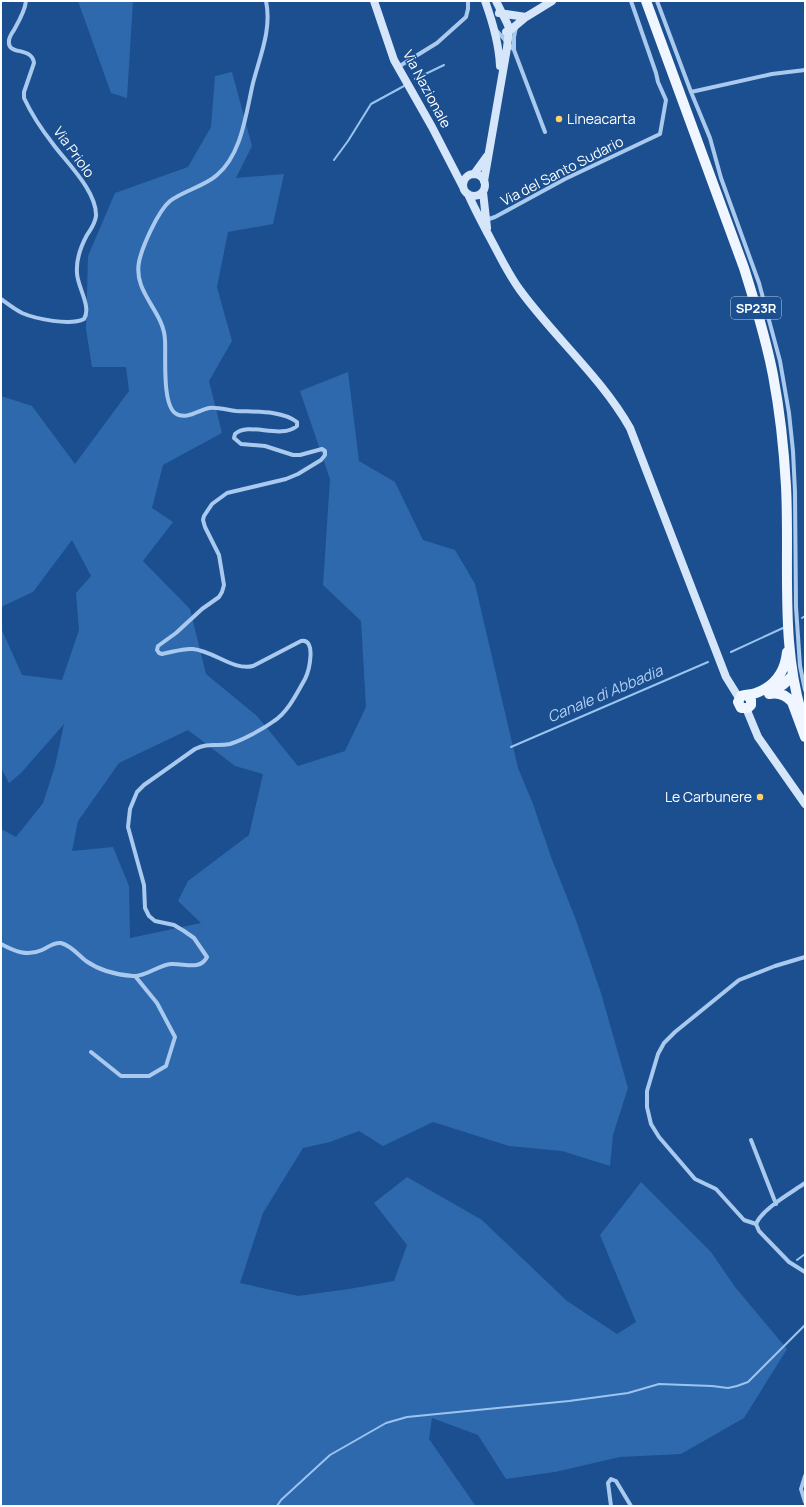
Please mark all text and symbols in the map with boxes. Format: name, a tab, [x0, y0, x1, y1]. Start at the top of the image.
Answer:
street label: Via Nazionale	[399, 46, 456, 131]
place label: Lineacarta	[567, 109, 635, 128]
marker: Lineacarta	[554, 114, 564, 124]
street label: Via Priolo	[49, 122, 99, 181]
street label: Via del Santo Sudario	[497, 131, 626, 210]
road number: SP23R	[731, 297, 781, 319]
water label: Canale di Abbadia	[544, 660, 666, 727]
place label: Le Carbunere	[665, 787, 752, 806]
marker: Le Carbunere	[755, 792, 765, 802]

